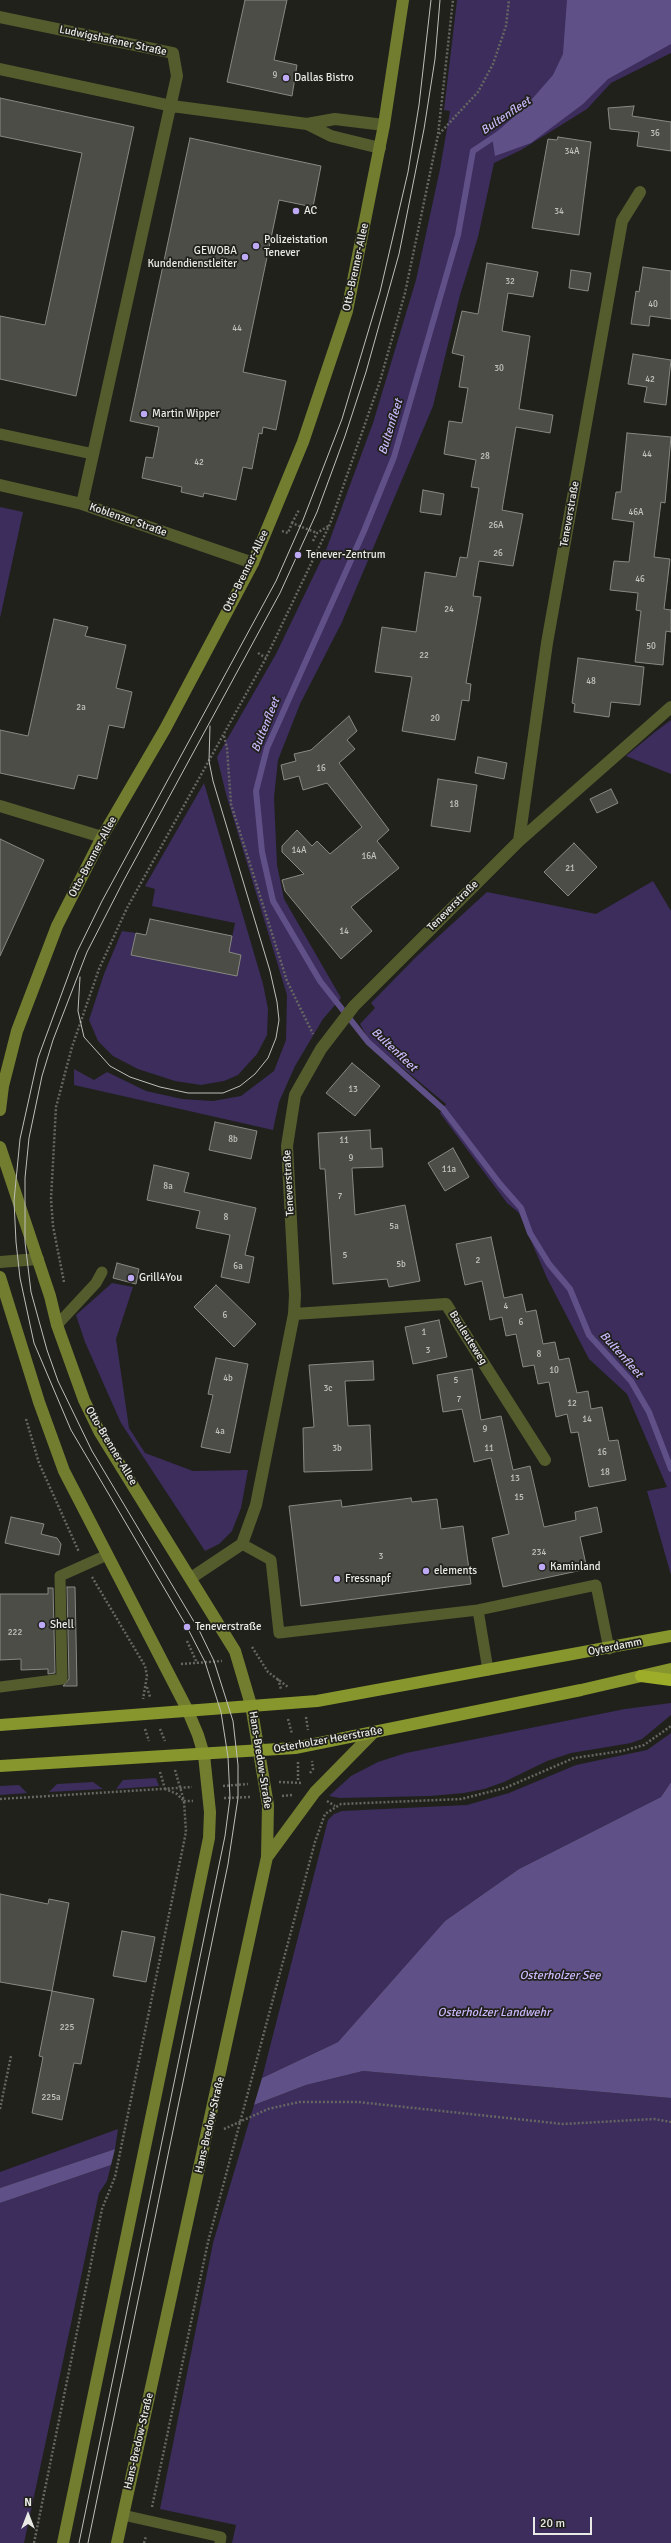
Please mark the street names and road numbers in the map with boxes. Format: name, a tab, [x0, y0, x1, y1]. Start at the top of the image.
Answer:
street label: Ludwigshafener Straße	[58, 23, 168, 59]
street label: Otto-Brenner-Allee	[340, 222, 372, 312]
street label: Teneverstraße	[558, 480, 582, 548]
street label: Koblenzer Straße	[87, 501, 169, 539]
street label: Otto-Brenner-Allee	[220, 528, 272, 614]
street label: Otto-Brenner-Allee	[66, 814, 120, 900]
street label: Teneverstraße	[425, 878, 481, 934]
street label: Teneverstraße	[281, 1150, 297, 1216]
street label: Bauleuteweg	[446, 1309, 490, 1367]
street label: Otto-Brenner-Allee	[82, 1404, 140, 1488]
street label: Oyterdamm	[587, 1635, 643, 1659]
street label: Hans-Bredow-Straße	[246, 1710, 274, 1810]
street label: Osterholzer Heerstraße	[273, 1724, 383, 1756]
street label: Hans-Bredow-Straße	[192, 2075, 228, 2175]
street label: Hans-Bredow-Straße	[121, 2391, 157, 2491]

